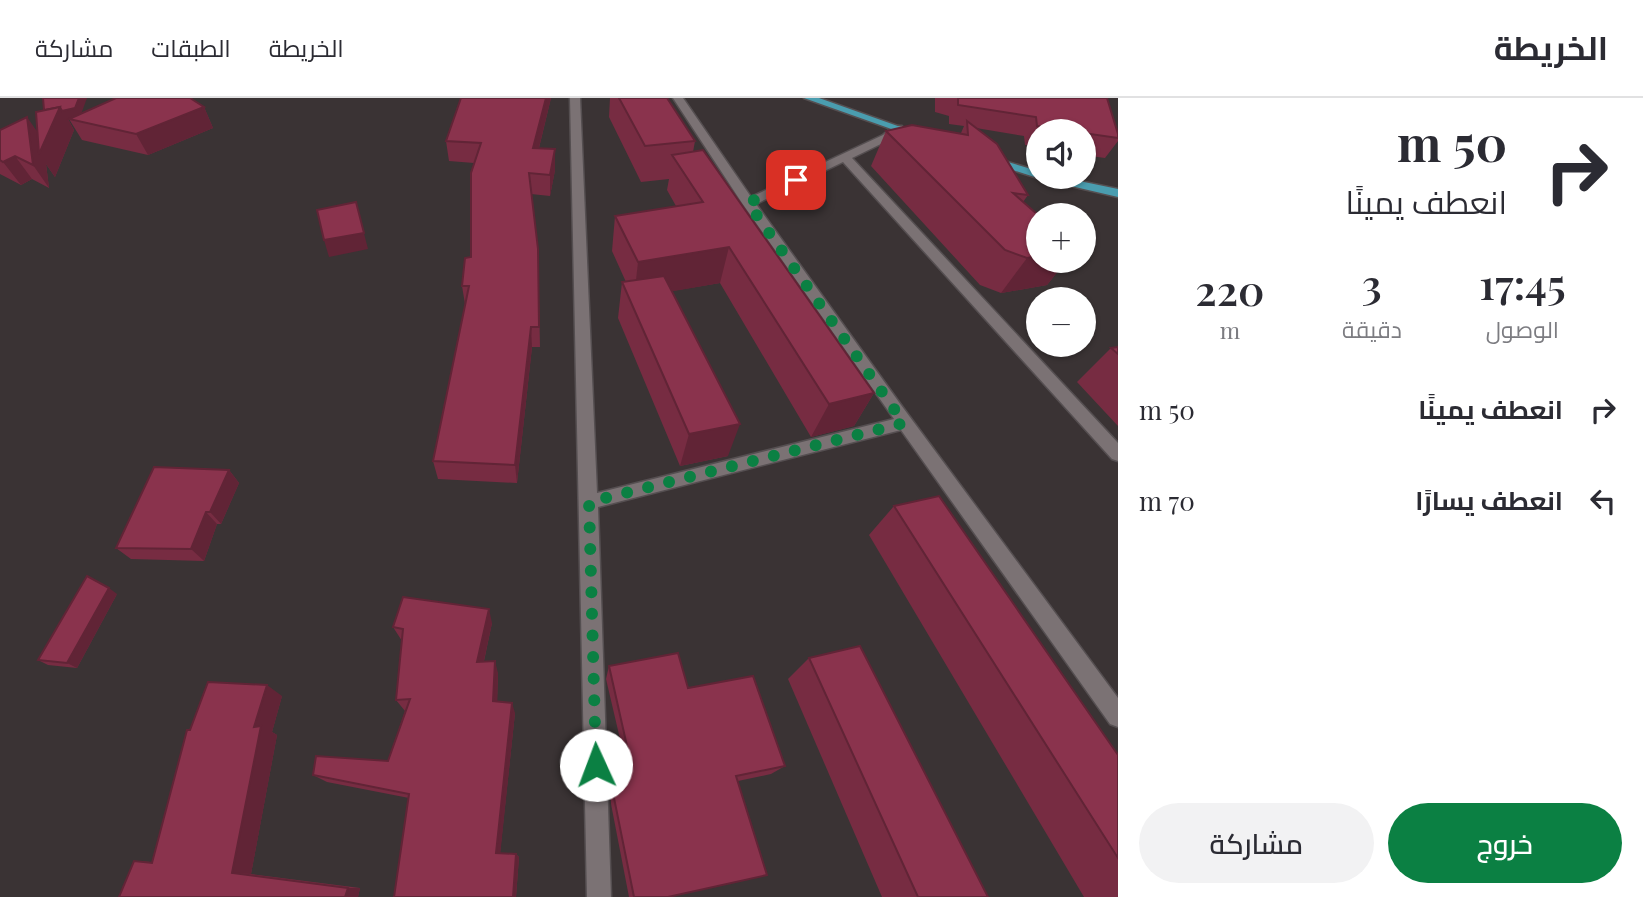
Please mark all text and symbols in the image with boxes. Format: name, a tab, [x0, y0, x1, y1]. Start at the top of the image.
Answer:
text: الخريطة	[1494, 24, 1608, 68]
text: مشاركة	[35, 31, 113, 63]
text: الطبقات	[151, 31, 231, 63]
text: الخريطة	[269, 31, 344, 63]
text: 50 m	[1397, 109, 1507, 174]
map controls	[1026, 119, 1096, 357]
button: sound	[1026, 119, 1096, 189]
icon: right	[1531, 126, 1622, 217]
pin	[766, 150, 826, 210]
icon: arrive	[777, 161, 815, 199]
text: انعطف يمينًا	[1345, 179, 1507, 222]
button: +	[1026, 203, 1096, 273]
text: 3	[1362, 255, 1382, 311]
text: 17:45	[1479, 255, 1566, 311]
text: 220	[1195, 261, 1265, 317]
button: −	[1026, 287, 1096, 357]
text: دقيقة	[1342, 313, 1402, 344]
text: الوصول	[1486, 313, 1559, 344]
text: m	[1220, 314, 1240, 345]
text: انعطف يمينًا	[1418, 391, 1563, 426]
icon: right	[1584, 391, 1622, 429]
text: 50 m	[1139, 392, 1195, 427]
text: انعطف يسارًا	[1415, 482, 1563, 517]
icon: left	[1584, 482, 1622, 520]
text: 70 m	[1139, 483, 1195, 518]
position arrow	[559, 728, 633, 802]
button: مشاركة	[1139, 803, 1374, 883]
button: خروج	[1388, 803, 1622, 883]

